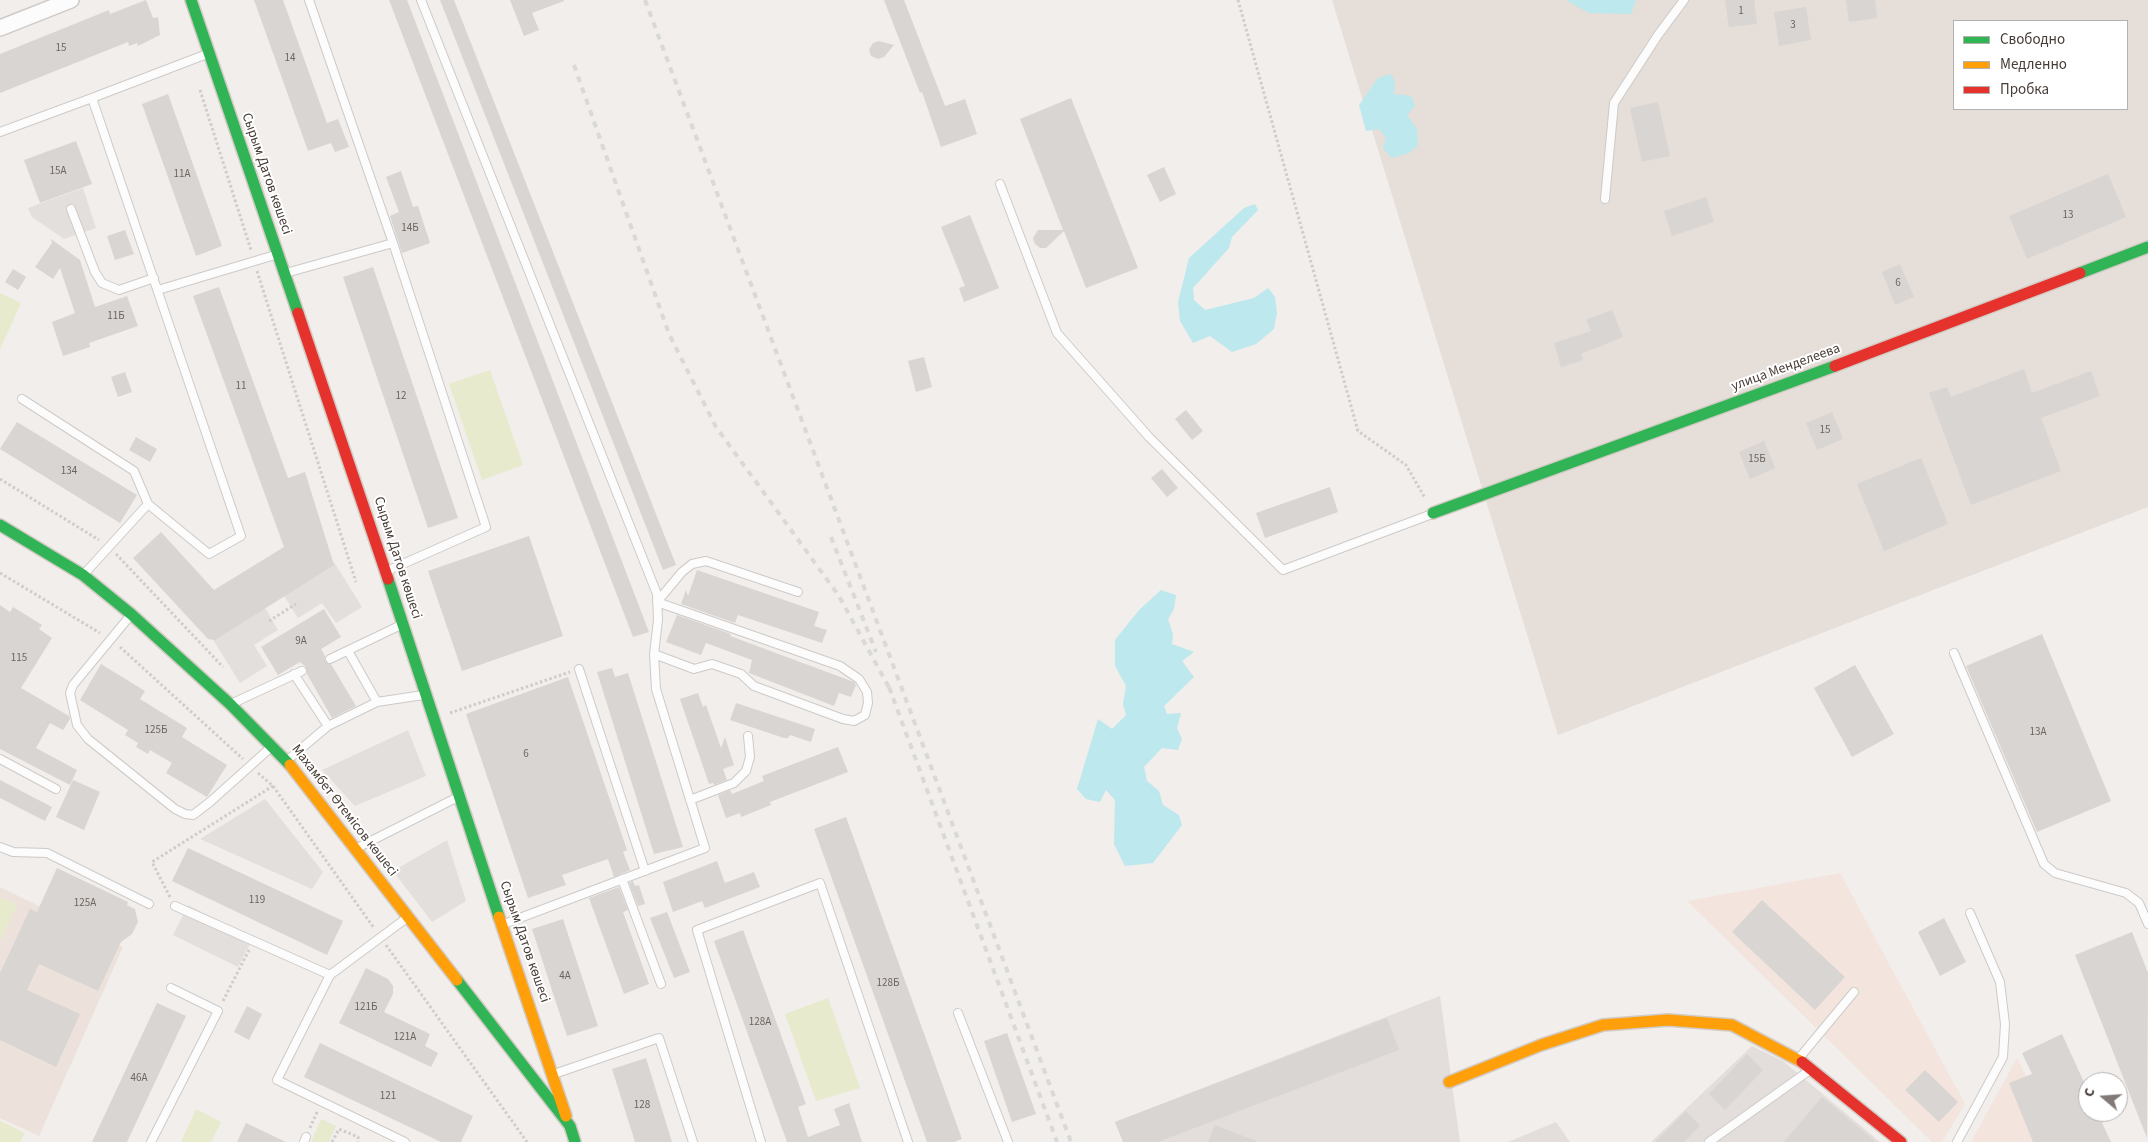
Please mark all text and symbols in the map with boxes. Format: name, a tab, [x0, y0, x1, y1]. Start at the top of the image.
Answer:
house number: 1	[1738, 5, 1744, 19]
house number: 3	[1790, 19, 1796, 33]
legend	[1953, 20, 2128, 110]
text: Свободно	[2000, 29, 2065, 50]
house number: 15	[56, 42, 66, 56]
house number: 14	[285, 52, 295, 66]
text: Медленно	[2000, 54, 2067, 75]
text: Пробка	[2000, 79, 2049, 100]
street label: Сырым Датов көшесі	[237, 111, 295, 237]
house number: 15А	[50, 165, 66, 179]
house number: 11А	[174, 168, 190, 182]
house number: 13	[2063, 209, 2073, 223]
house number: 14Б	[401, 222, 419, 236]
house number: 6	[1895, 277, 1901, 291]
house number: 11Б	[107, 310, 125, 324]
street label: улица Менделеева	[1729, 341, 1843, 395]
house number: 11	[236, 380, 246, 394]
house number: 12	[396, 390, 406, 404]
house number: 15	[1820, 424, 1830, 438]
house number: 15Б	[1748, 453, 1766, 467]
house number: 134	[61, 465, 77, 479]
street label: Сырым Датов көшесі	[369, 495, 425, 621]
house number: 9А	[295, 635, 307, 649]
house number: 115	[11, 652, 27, 666]
house number: 125Б	[145, 724, 167, 738]
house number: 13А	[2030, 726, 2046, 740]
street label: Махамбет Өтемісов көшесі	[287, 742, 401, 880]
house number: 6	[523, 748, 529, 762]
street label: Сырым Датов көшесі	[495, 879, 553, 1005]
house number: 119	[249, 894, 265, 908]
house number: 125А	[74, 897, 96, 911]
house number: 4А	[559, 970, 571, 984]
house number: 128Б	[877, 977, 899, 991]
house number: 121Б	[355, 1001, 377, 1015]
house number: 128А	[749, 1016, 771, 1030]
house number: 121А	[394, 1031, 416, 1045]
house number: 46А	[131, 1072, 147, 1086]
north arrow	[2078, 1072, 2128, 1122]
text: С	[2079, 1086, 2100, 1100]
house number: 121	[380, 1090, 396, 1104]
house number: 128	[634, 1099, 650, 1113]

